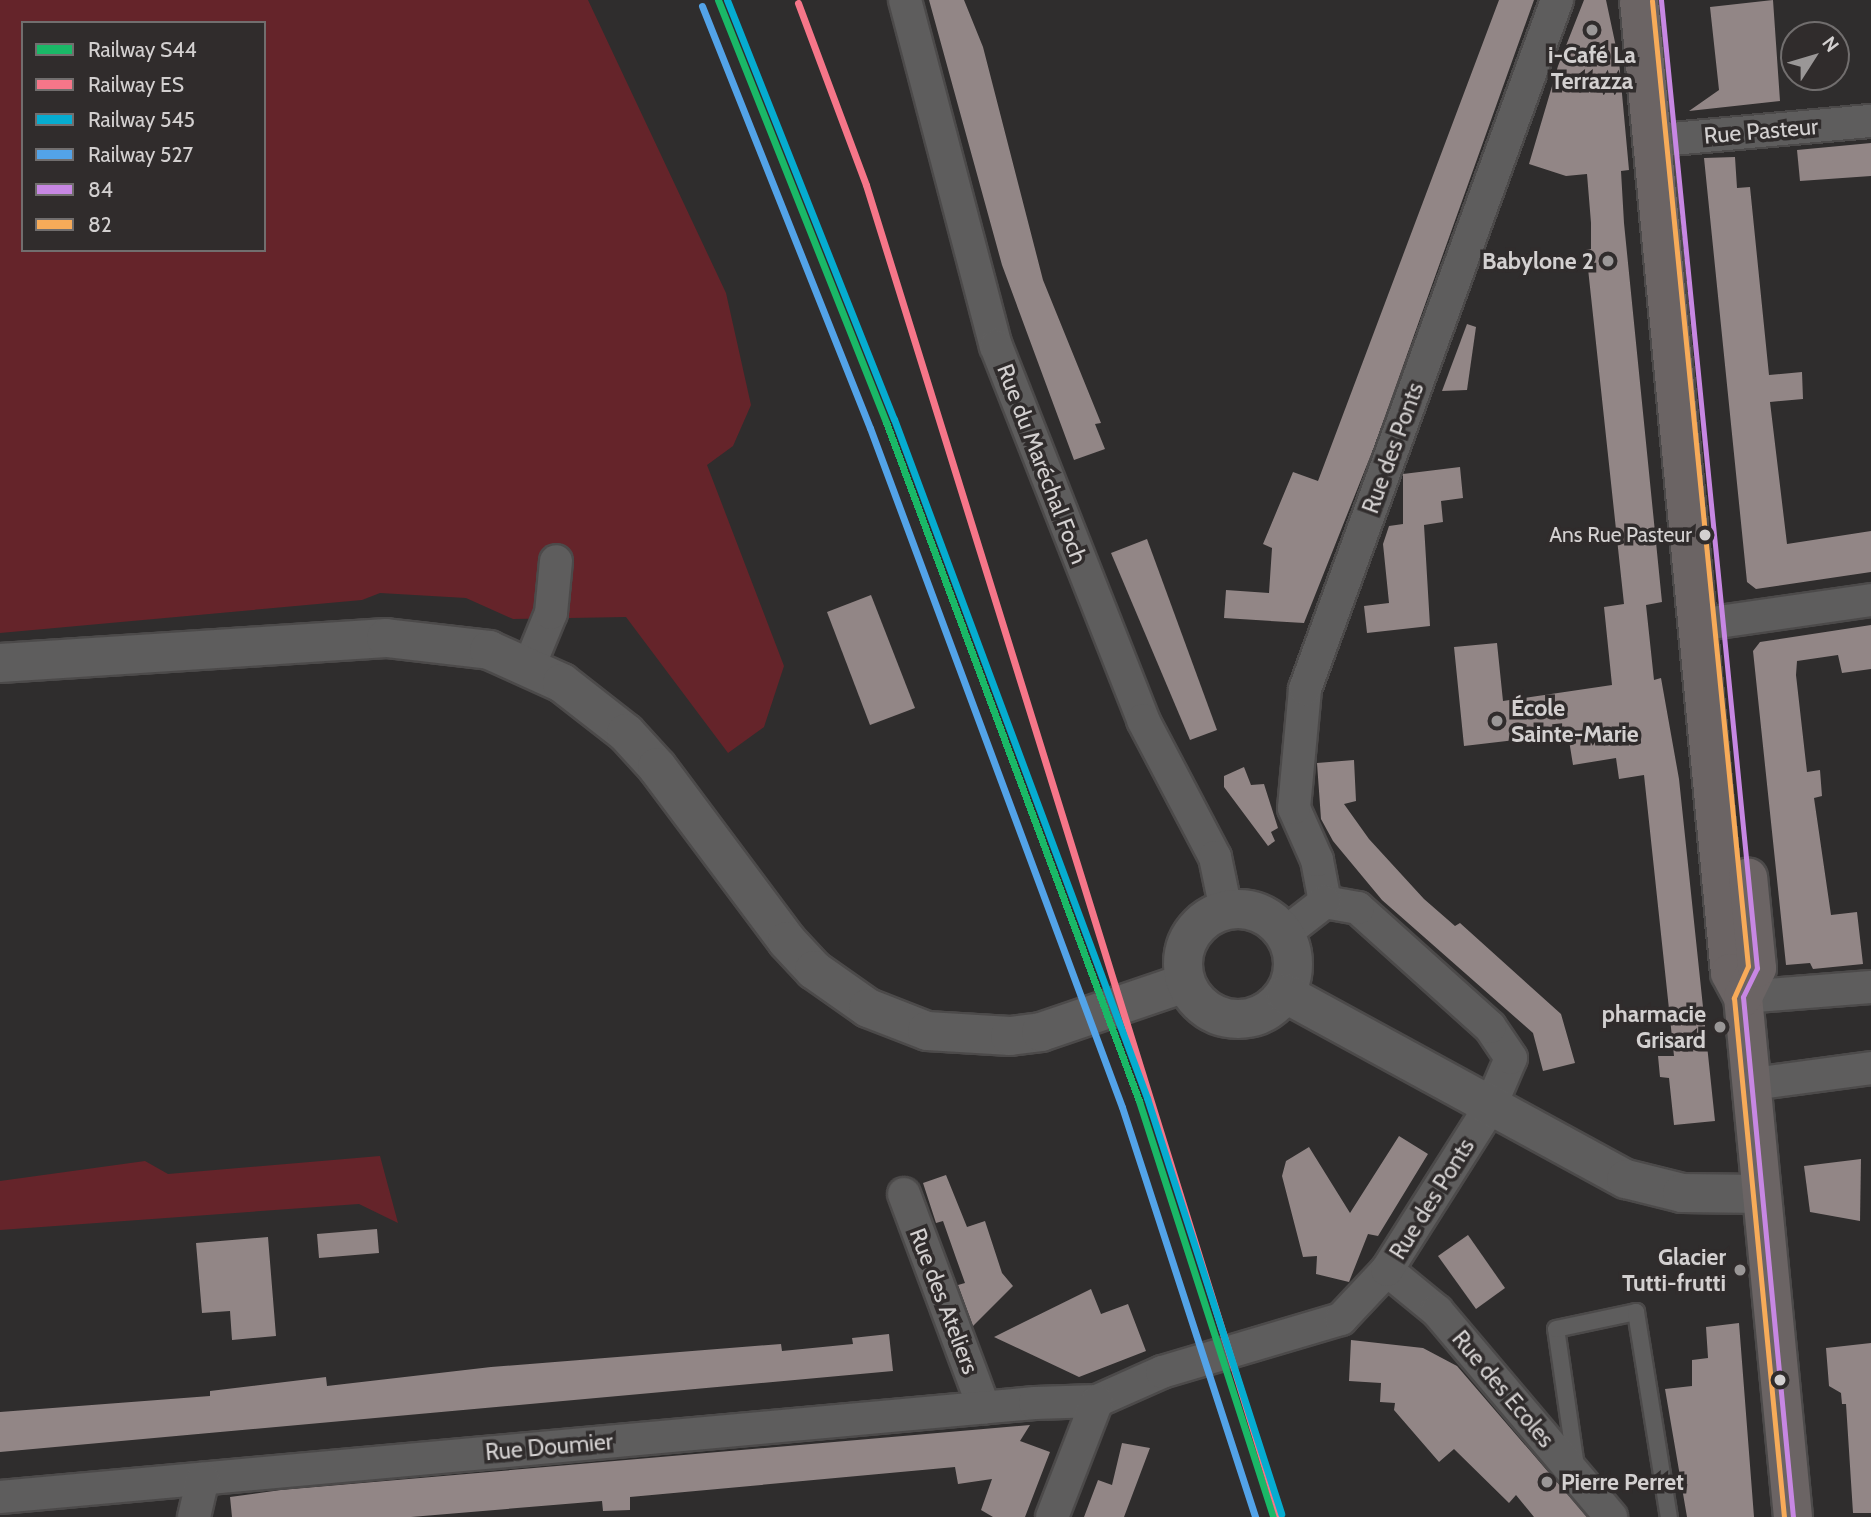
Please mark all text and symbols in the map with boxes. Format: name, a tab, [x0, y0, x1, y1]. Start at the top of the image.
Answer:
legend	[21, 21, 266, 252]
north arrow	[1780, 21, 1850, 91]
marker: i-Café La Terrazza	[1584, 22, 1600, 38]
text: N	[1817, 32, 1844, 57]
text: Railway S44	[88, 37, 197, 62]
place label: i-Café La Terrazza	[1548, 41, 1636, 95]
text: Railway ES	[88, 72, 184, 97]
text: Railway 545	[88, 107, 195, 132]
street label: Rue Pasteur	[1703, 112, 1819, 150]
text: Railway 527	[88, 142, 193, 167]
text: 84	[88, 177, 113, 202]
text: 82	[88, 212, 112, 237]
place label: Babylone 2	[1482, 247, 1594, 275]
marker: Babylone 2	[1600, 253, 1616, 269]
street label: Rue du Maréchal Foch	[991, 360, 1093, 568]
street label: Rue des Ponts	[1357, 379, 1429, 517]
place label: Ans Rue Pasteur	[1549, 522, 1692, 548]
marker: Ans Rue Pasteur	[1698, 528, 1712, 542]
place label: École Sainte-Marie	[1511, 694, 1639, 748]
marker: École Sainte-Marie	[1489, 713, 1505, 729]
place label: pharmacie Grisard	[1602, 1000, 1706, 1054]
marker: pharmacie Grisard	[1712, 1019, 1728, 1035]
street label: Rue des Ponts	[1384, 1133, 1480, 1265]
street label: Rue des Ateliers	[904, 1224, 984, 1378]
place label: Glacier Tutti-frutti	[1622, 1243, 1726, 1297]
marker: Glacier Tutti-frutti	[1732, 1262, 1748, 1278]
street label: Rue des Ecoles	[1446, 1325, 1560, 1453]
unlabelled marker	[1773, 1373, 1787, 1387]
street label: Rue Doumier	[484, 1428, 614, 1466]
place label: Pierre Perret	[1561, 1468, 1684, 1496]
marker: Pierre Perret	[1539, 1474, 1555, 1490]

